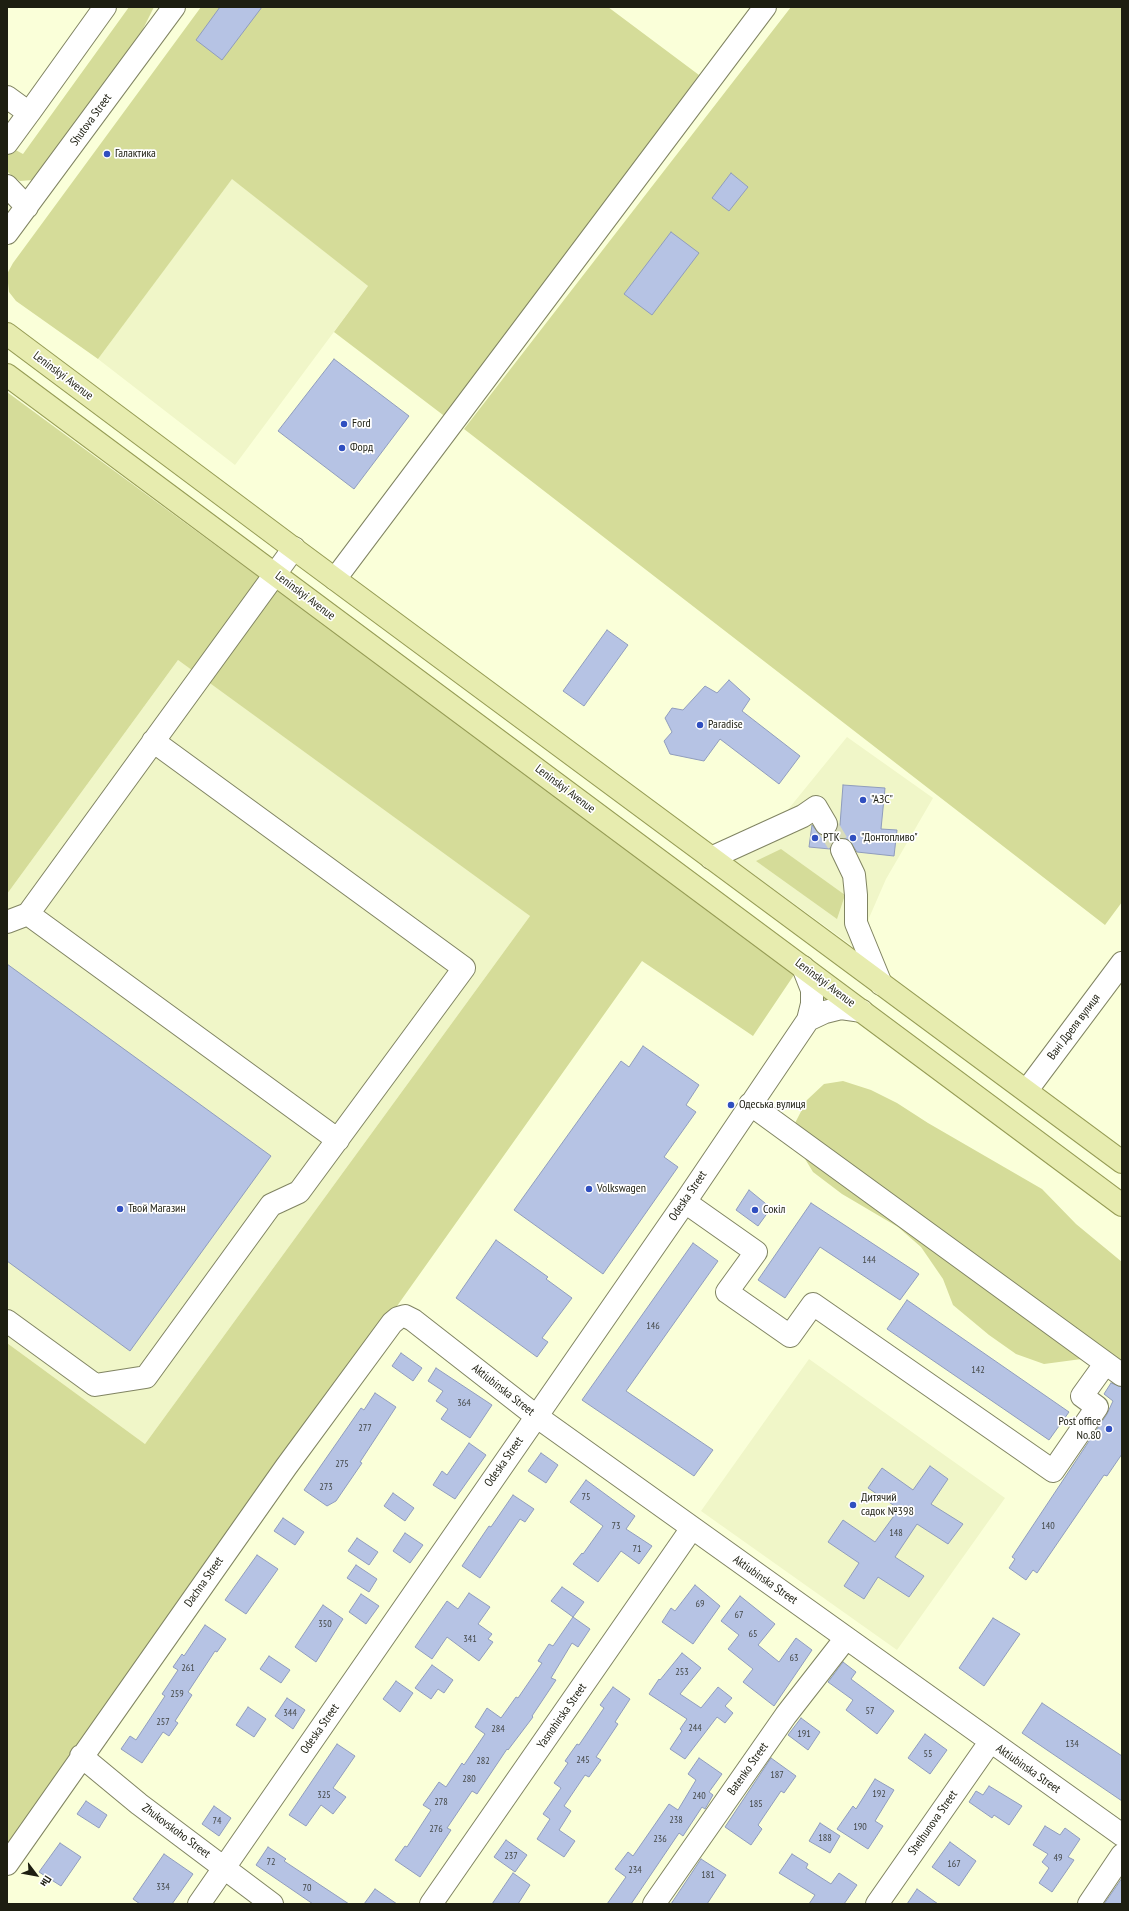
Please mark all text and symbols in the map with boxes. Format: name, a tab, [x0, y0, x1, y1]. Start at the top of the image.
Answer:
street label: Shutova Street	[67, 91, 115, 149]
place label: Галактика	[115, 147, 156, 161]
marker: Галактика	[102, 149, 112, 159]
street label: Leninskyi Avenue	[30, 349, 96, 403]
place label: Ford	[352, 417, 371, 431]
marker: Ford	[339, 419, 349, 429]
place label: Форд	[350, 441, 373, 455]
marker: Форд	[337, 443, 347, 453]
street label: Leninskyi Avenue	[272, 569, 338, 623]
place label: Paradise	[708, 718, 743, 732]
marker: Paradise	[695, 720, 705, 730]
street label: Leninskyi Avenue	[532, 762, 598, 816]
place label: "АЗС"	[871, 793, 893, 807]
marker: "АЗС"	[858, 795, 868, 805]
place label: РТК	[823, 831, 840, 845]
place label: "Донтопливо"	[861, 831, 918, 845]
marker: РТК	[810, 833, 820, 843]
marker: "Донтопливо"	[848, 833, 858, 843]
street label: Leninskyi Avenue	[792, 956, 858, 1010]
street label: Вані Дреля вулиця	[1045, 991, 1103, 1063]
place label: Одеська вулиця	[739, 1098, 805, 1112]
marker: Одеська вулиця	[726, 1100, 736, 1110]
street label: Odeska Street	[666, 1168, 710, 1224]
place label: Volkswagen	[597, 1182, 646, 1196]
marker: Volkswagen	[584, 1184, 594, 1194]
place label: Твой Магазин	[128, 1202, 186, 1216]
place label: Сокіл	[763, 1203, 785, 1217]
marker: Твой Магазин	[115, 1204, 125, 1214]
marker: Сокіл	[750, 1205, 760, 1215]
house number: 144	[862, 1254, 876, 1266]
house number: 146	[646, 1320, 660, 1332]
street label: Aktiubinska Street	[469, 1361, 537, 1419]
house number: 142	[971, 1364, 985, 1376]
house number: 364	[457, 1397, 471, 1409]
place label: Post office No.80	[1058, 1415, 1101, 1443]
house number: 277	[358, 1422, 372, 1434]
marker: Post office No.80	[1104, 1424, 1114, 1434]
street label: Odeska Street	[482, 1434, 526, 1490]
house number: 275	[335, 1458, 349, 1470]
house number: 273	[319, 1481, 333, 1493]
house number: 75	[582, 1491, 590, 1503]
place label: Дитячий садок №398	[861, 1491, 914, 1519]
marker: Дитячий садок №398	[848, 1500, 858, 1510]
house number: 73	[612, 1520, 620, 1532]
house number: 140	[1041, 1520, 1055, 1532]
house number: 148	[889, 1527, 903, 1539]
house number: 71	[633, 1543, 641, 1555]
street label: Aktiubinska Street	[730, 1552, 800, 1608]
street label: Dachna Street	[181, 1554, 227, 1610]
house number: 69	[696, 1598, 704, 1610]
house number: 67	[735, 1609, 743, 1621]
house number: 350	[318, 1618, 332, 1630]
house number: 65	[749, 1628, 757, 1640]
house number: 341	[463, 1633, 477, 1645]
house number: 63	[790, 1652, 798, 1664]
house number: 261	[181, 1662, 195, 1674]
house number: 253	[675, 1666, 689, 1678]
street label: Yasnohirska Street	[534, 1681, 590, 1751]
house number: 259	[170, 1688, 184, 1700]
street label: Odeska Street	[298, 1701, 342, 1757]
house number: 57	[866, 1705, 874, 1717]
house number: 344	[283, 1707, 297, 1719]
house number: 257	[156, 1716, 170, 1728]
house number: 244	[688, 1722, 702, 1734]
house number: 284	[491, 1723, 505, 1735]
house number: 191	[797, 1728, 811, 1740]
house number: 134	[1065, 1738, 1079, 1750]
street label: Batenko Street	[725, 1740, 771, 1798]
street label: Aktiubinska Street	[993, 1741, 1063, 1797]
house number: 55	[924, 1748, 932, 1760]
house number: 245	[576, 1754, 590, 1766]
house number: 282	[476, 1755, 490, 1767]
house number: 187	[770, 1769, 784, 1781]
house number: 280	[462, 1773, 476, 1785]
house number: 192	[872, 1788, 886, 1800]
street label: Shelhunova Street	[905, 1788, 961, 1858]
house number: 325	[317, 1789, 331, 1801]
house number: 240	[692, 1790, 706, 1802]
house number: 278	[434, 1796, 448, 1808]
house number: 185	[749, 1798, 763, 1810]
street label: Zhukovskoho Street	[139, 1801, 213, 1861]
house number: 238	[669, 1814, 683, 1826]
house number: 74	[213, 1815, 221, 1827]
house number: 190	[853, 1821, 867, 1833]
house number: 276	[429, 1823, 443, 1835]
house number: 188	[818, 1832, 832, 1844]
house number: 236	[653, 1833, 667, 1845]
house number: 237	[504, 1850, 518, 1862]
house number: 49	[1054, 1852, 1062, 1864]
north arrow	[16, 1855, 56, 1895]
house number: 72	[267, 1856, 275, 1868]
house number: 167	[947, 1858, 961, 1870]
house number: 234	[628, 1864, 642, 1876]
house number: 181	[701, 1869, 715, 1881]
text: Пн	[37, 1873, 55, 1890]
house number: 334	[156, 1881, 170, 1893]
house number: 70	[303, 1882, 311, 1894]

